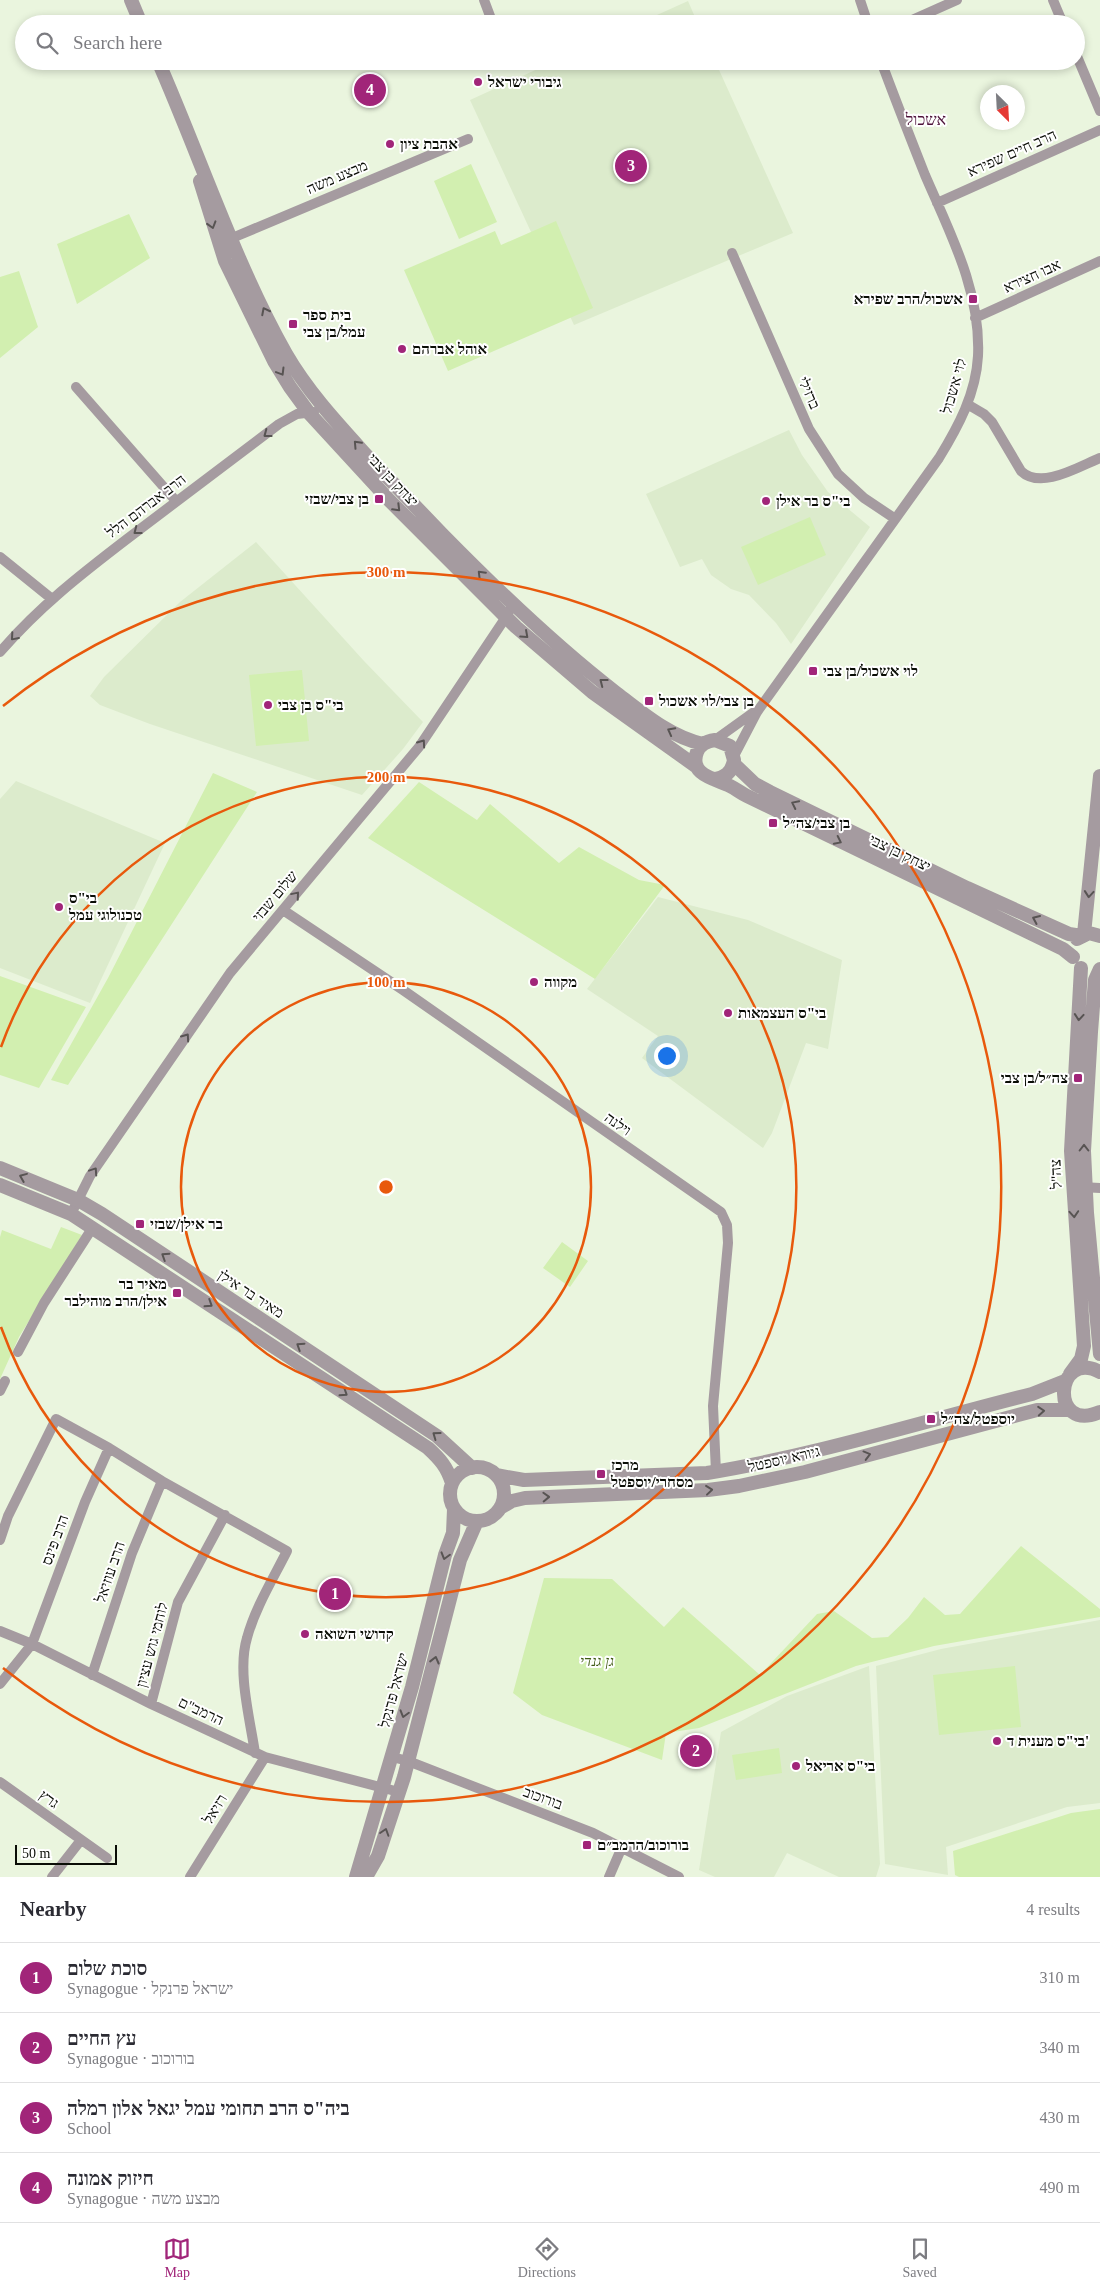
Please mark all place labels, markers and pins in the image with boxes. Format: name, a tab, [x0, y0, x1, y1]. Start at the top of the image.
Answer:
pin: 4	[354, 71, 386, 109]
place label: גיבורי ישראל	[487, 74, 562, 90]
marker: גיבורי ישראל	[472, 76, 484, 88]
place label: אהבת ציון	[400, 136, 458, 153]
marker: אהבת ציון	[384, 138, 396, 150]
pin: 3	[615, 147, 647, 185]
place label: אשכול/הרב שפירא	[854, 291, 963, 307]
marker: אשכול/הרב שפירא	[967, 293, 979, 305]
place label: בית ספר עמל/בן צבי	[303, 307, 365, 341]
marker: בית ספר עמל/בן צבי	[287, 318, 299, 330]
place label: אוהל אברהם	[412, 341, 487, 357]
marker: אוהל אברהם	[396, 343, 408, 355]
place label: בן צבי/שבזי	[305, 491, 369, 508]
marker: בן צבי/שבזי	[373, 493, 385, 505]
place label: בי"ס בר אילן	[776, 493, 851, 510]
marker: בי"ס בר אילן	[760, 495, 772, 507]
place label: לוי אשכול/בן צבי	[823, 663, 918, 680]
marker: לוי אשכול/בן צבי	[807, 665, 819, 677]
place label: בן צבי/לוי אשכול	[658, 693, 754, 710]
marker: בן צבי/לוי אשכול	[643, 695, 655, 707]
place label: בי"ס בן צבי	[278, 697, 344, 714]
marker: בי"ס בן צבי	[262, 699, 274, 711]
place label: בן צבי/צה״ל	[782, 815, 850, 832]
marker: בן צבי/צה״ל	[767, 817, 779, 829]
place label: בי"ס טכנולוגי עמל	[68, 890, 142, 923]
marker: בי"ס טכנולוגי עמל	[53, 901, 65, 913]
place label: מקווה	[544, 974, 577, 990]
marker: מקווה	[528, 976, 540, 988]
place label: בי"ס העצמאות	[738, 1005, 826, 1021]
marker: בי"ס העצמאות	[722, 1007, 734, 1019]
place label: צה״ל/בן צבי	[1001, 1070, 1068, 1087]
marker: צה״ל/בן צבי	[1072, 1072, 1084, 1084]
centre of rings	[377, 1178, 395, 1196]
place label: בר אילן/שבזי	[150, 1216, 223, 1233]
marker: בר אילן/שבזי	[134, 1218, 146, 1230]
place label: מאיר בר אילן/הרב מוהילבר	[65, 1276, 167, 1310]
marker: מאיר בר אילן/הרב מוהילבר	[171, 1287, 183, 1299]
place label: יוספטל/צה״ל	[940, 1411, 1015, 1427]
marker: יוספטל/צה״ל	[925, 1413, 937, 1425]
place label: מרכז מסחרי/יוספטל	[610, 1457, 693, 1490]
marker: מרכז מסחרי/יוספטל	[595, 1468, 607, 1480]
pin: 1	[319, 1575, 351, 1613]
place label: קדושי השואה	[315, 1626, 394, 1642]
marker: קדושי השואה	[299, 1628, 311, 1640]
pin: 2	[680, 1732, 712, 1770]
place label: בי"ס מענית ד'	[1007, 1733, 1089, 1749]
marker: בי"ס מענית ד'	[991, 1735, 1003, 1747]
place label: בי"ס אריאל	[805, 1758, 875, 1774]
marker: בי"ס אריאל	[790, 1760, 802, 1772]
place label: בורוכוב/הרמב״ם	[597, 1837, 689, 1853]
marker: בורוכוב/הרמב״ם	[581, 1839, 593, 1851]

